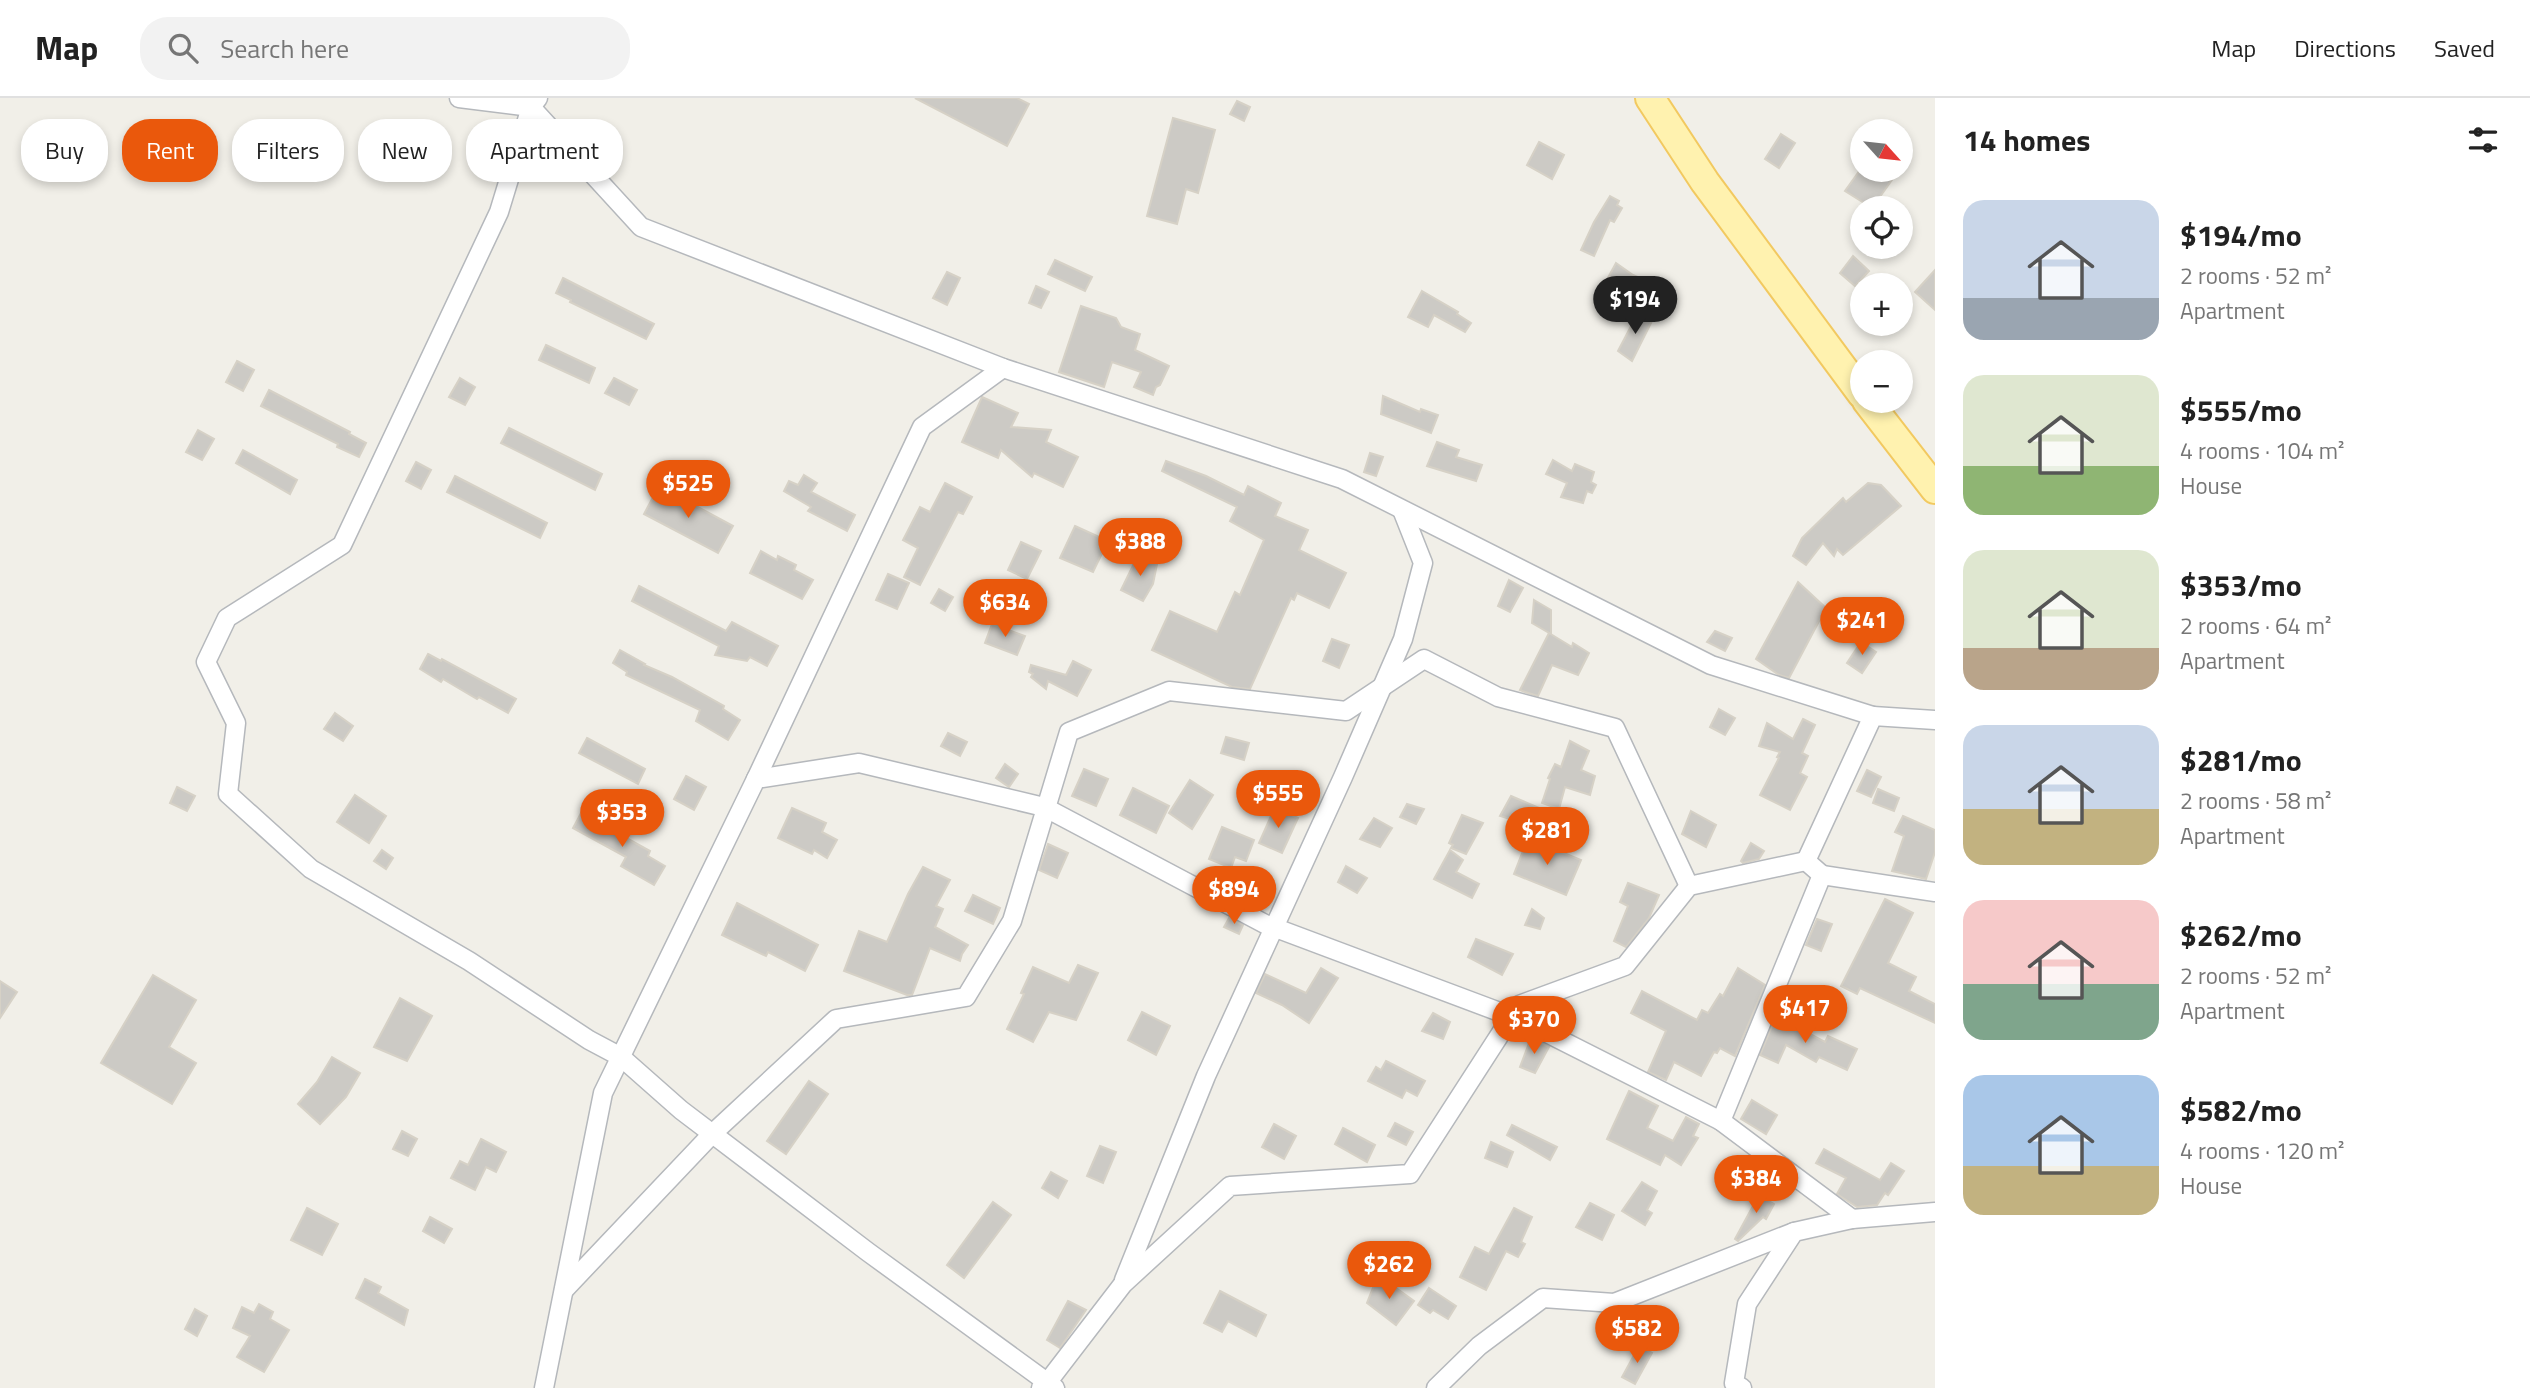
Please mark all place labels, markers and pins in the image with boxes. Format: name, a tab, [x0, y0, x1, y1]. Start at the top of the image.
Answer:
pin: $194	[1594, 276, 1676, 336]
pin: $525	[647, 460, 729, 520]
pin: $388	[1099, 518, 1181, 578]
pin: $634	[964, 580, 1046, 639]
pin: $241	[1821, 598, 1903, 657]
pin: $555	[1237, 770, 1319, 830]
pin: $353	[581, 790, 663, 849]
pin: $281	[1506, 808, 1588, 867]
pin: $894	[1193, 866, 1275, 926]
pin: $417	[1764, 986, 1846, 1045]
pin: $370	[1493, 996, 1575, 1056]
pin: $384	[1715, 1156, 1797, 1215]
pin: $262	[1348, 1242, 1430, 1301]
pin: $582	[1596, 1306, 1678, 1365]

